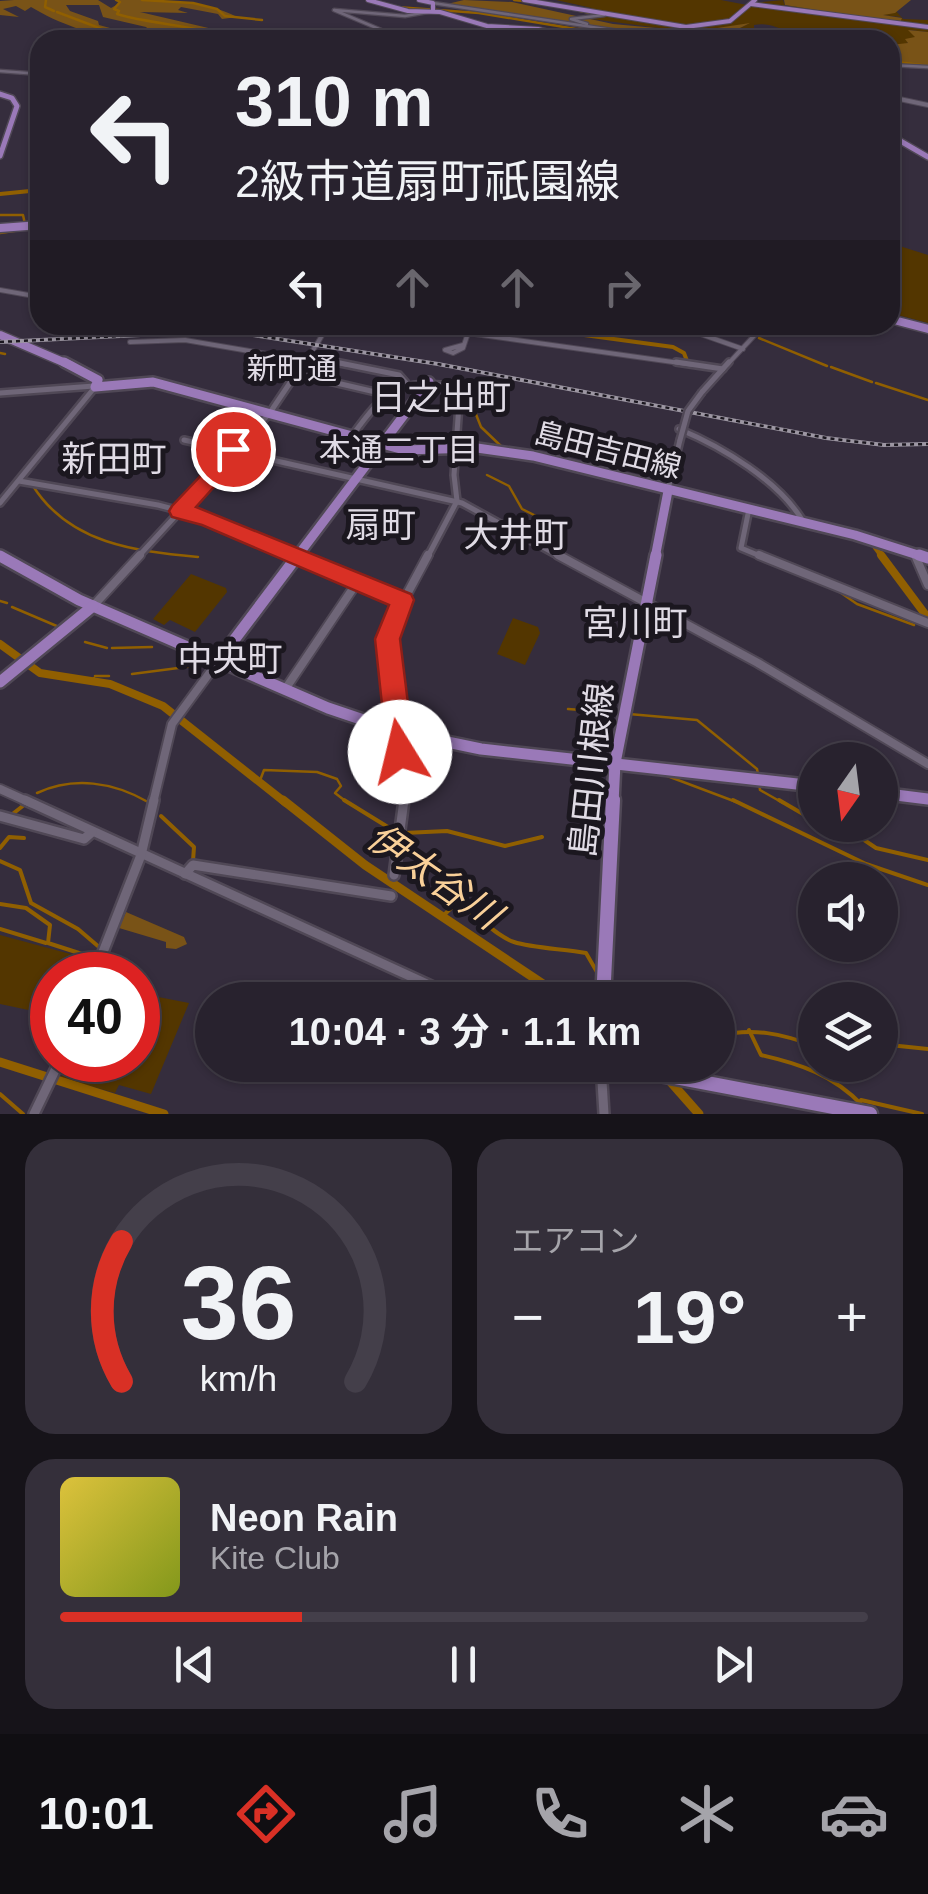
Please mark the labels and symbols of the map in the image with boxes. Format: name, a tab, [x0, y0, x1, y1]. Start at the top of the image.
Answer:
district label: 新町通	[247, 352, 337, 385]
district label: 日之出町	[371, 377, 511, 416]
pin	[191, 407, 276, 492]
street label: 島田吉田線	[531, 416, 685, 484]
district label: 本通二丁目	[319, 432, 479, 468]
district label: 新田町	[61, 439, 167, 478]
district label: 扇町	[346, 505, 416, 544]
district label: 大井町	[463, 515, 569, 554]
district label: 宮川町	[582, 603, 688, 642]
district label: 中央町	[177, 639, 283, 678]
street label: 島田川根線	[562, 681, 620, 859]
position arrow	[348, 700, 452, 804]
north arrow	[798, 742, 898, 842]
water label: 伊太谷川	[360, 815, 512, 939]
speed limit sign: 40	[30, 952, 160, 1082]

